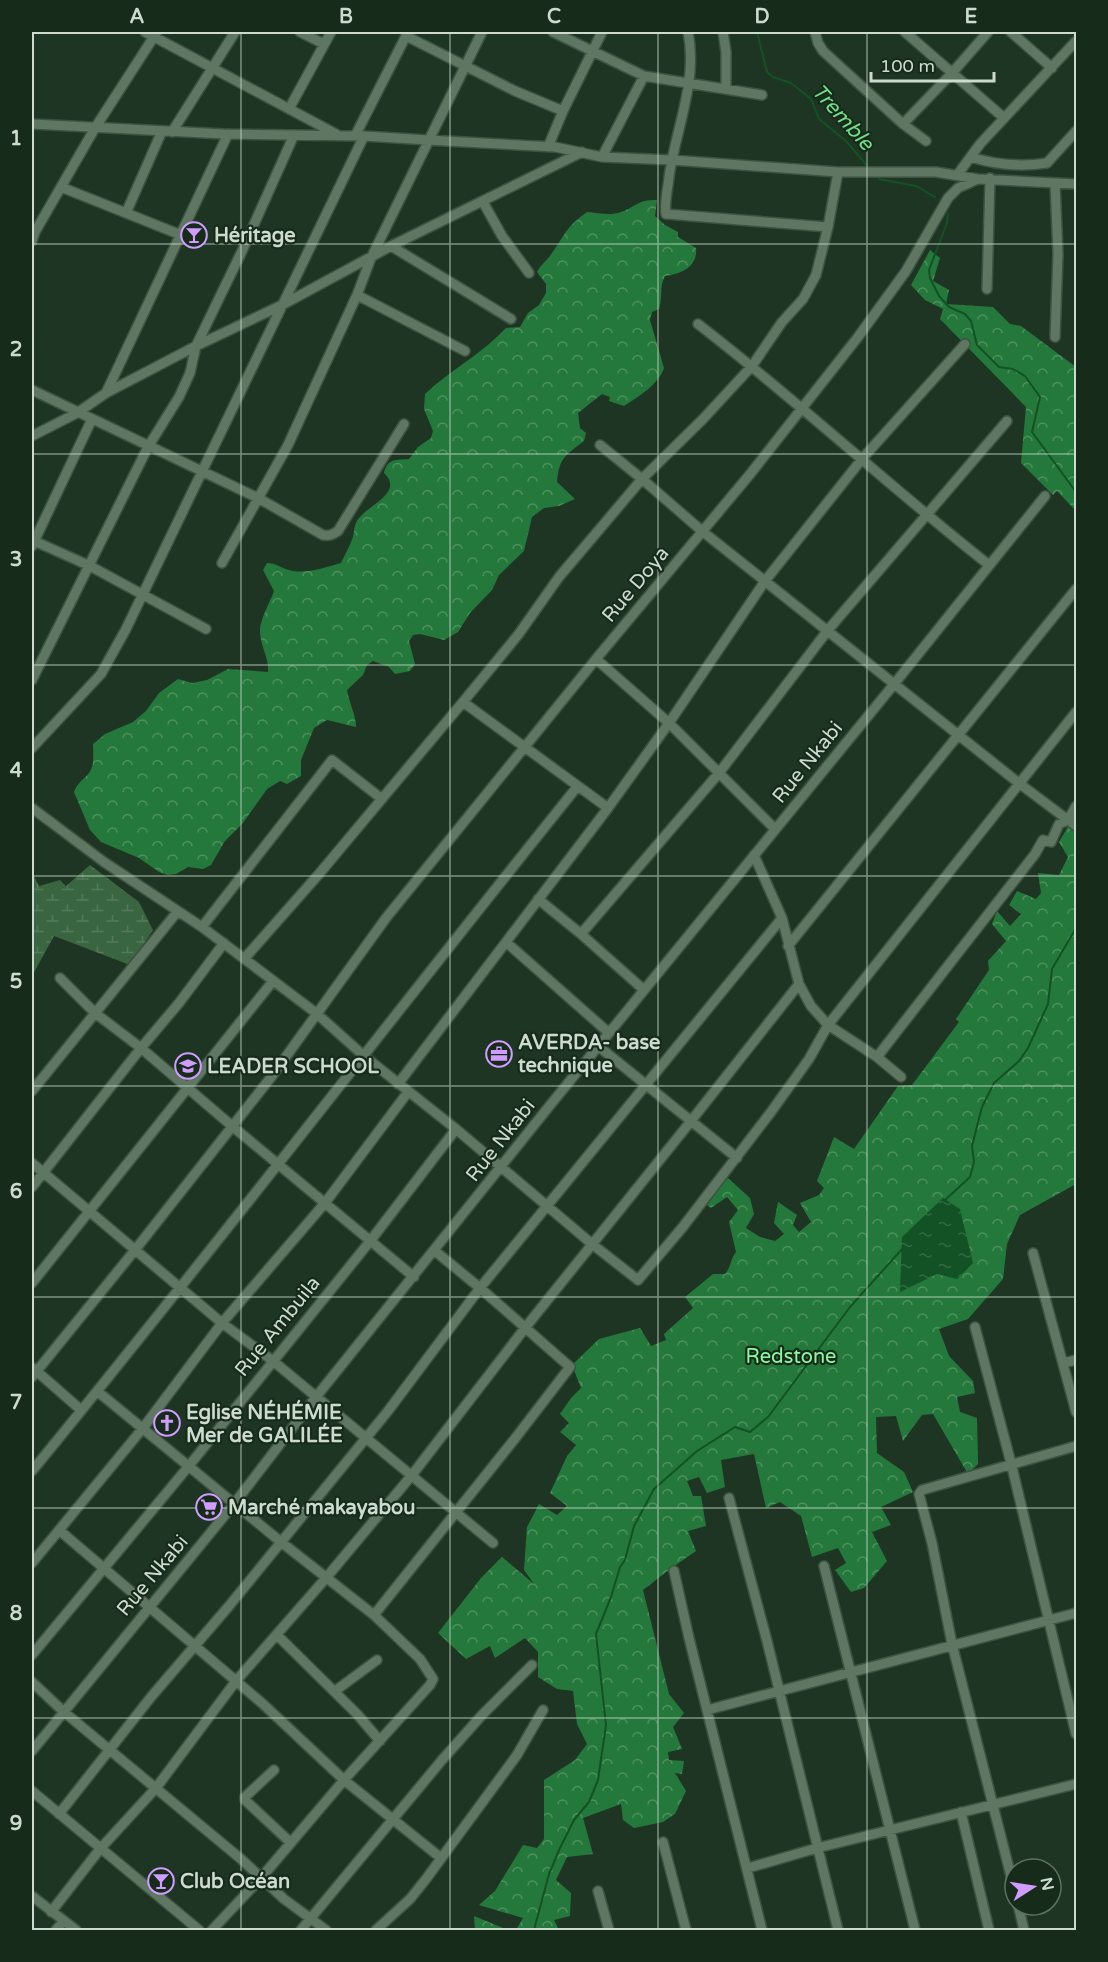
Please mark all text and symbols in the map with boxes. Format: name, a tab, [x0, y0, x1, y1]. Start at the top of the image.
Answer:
text: A	[130, 5, 145, 29]
text: B	[339, 5, 353, 29]
text: C	[547, 5, 561, 29]
text: D	[754, 5, 770, 29]
text: E	[965, 5, 978, 29]
scale bar	[871, 45, 994, 83]
text: 100 m	[880, 55, 935, 77]
water label: Tremble	[806, 79, 880, 157]
text: 1	[10, 127, 22, 151]
bar icon: Héritage	[179, 220, 209, 250]
place label: Héritage	[214, 224, 296, 248]
text: 2	[10, 338, 22, 362]
street label: Rue Doya	[597, 542, 674, 627]
text: 3	[10, 548, 22, 572]
street label: Rue Nkabi	[768, 717, 848, 808]
text: 4	[10, 759, 23, 783]
text: 5	[10, 970, 22, 994]
place label: AVERDA- base technique	[518, 1031, 660, 1078]
office icon: AVERDA- base technique	[484, 1039, 514, 1069]
school or university icon: LEADER SCHOOL	[173, 1051, 203, 1081]
place label: LEADER SCHOOL	[207, 1055, 379, 1079]
street label: Rue Nkabi	[461, 1094, 541, 1187]
text: 6	[10, 1180, 22, 1204]
street label: Rue Ambuila	[230, 1272, 326, 1382]
park label: Redstone	[746, 1345, 836, 1369]
text: 7	[10, 1391, 22, 1415]
place label: Eglise NÉHÉMIE Mer de GALILÉE	[186, 1399, 343, 1448]
church icon: Eglise NÉHÉMIE Mer de GALILÉE	[152, 1408, 182, 1438]
supermarket icon: Marché makayabou	[194, 1492, 224, 1522]
place label: Marché makayabou	[228, 1496, 415, 1520]
street label: Rue Nkabi	[112, 1530, 194, 1621]
text: 8	[10, 1602, 22, 1626]
text: 9	[10, 1812, 22, 1836]
north arrow	[1003, 1857, 1063, 1917]
bar icon: Club Océan	[146, 1866, 176, 1896]
place label: Club Océan	[180, 1870, 290, 1894]
text: N	[1036, 1876, 1058, 1892]

